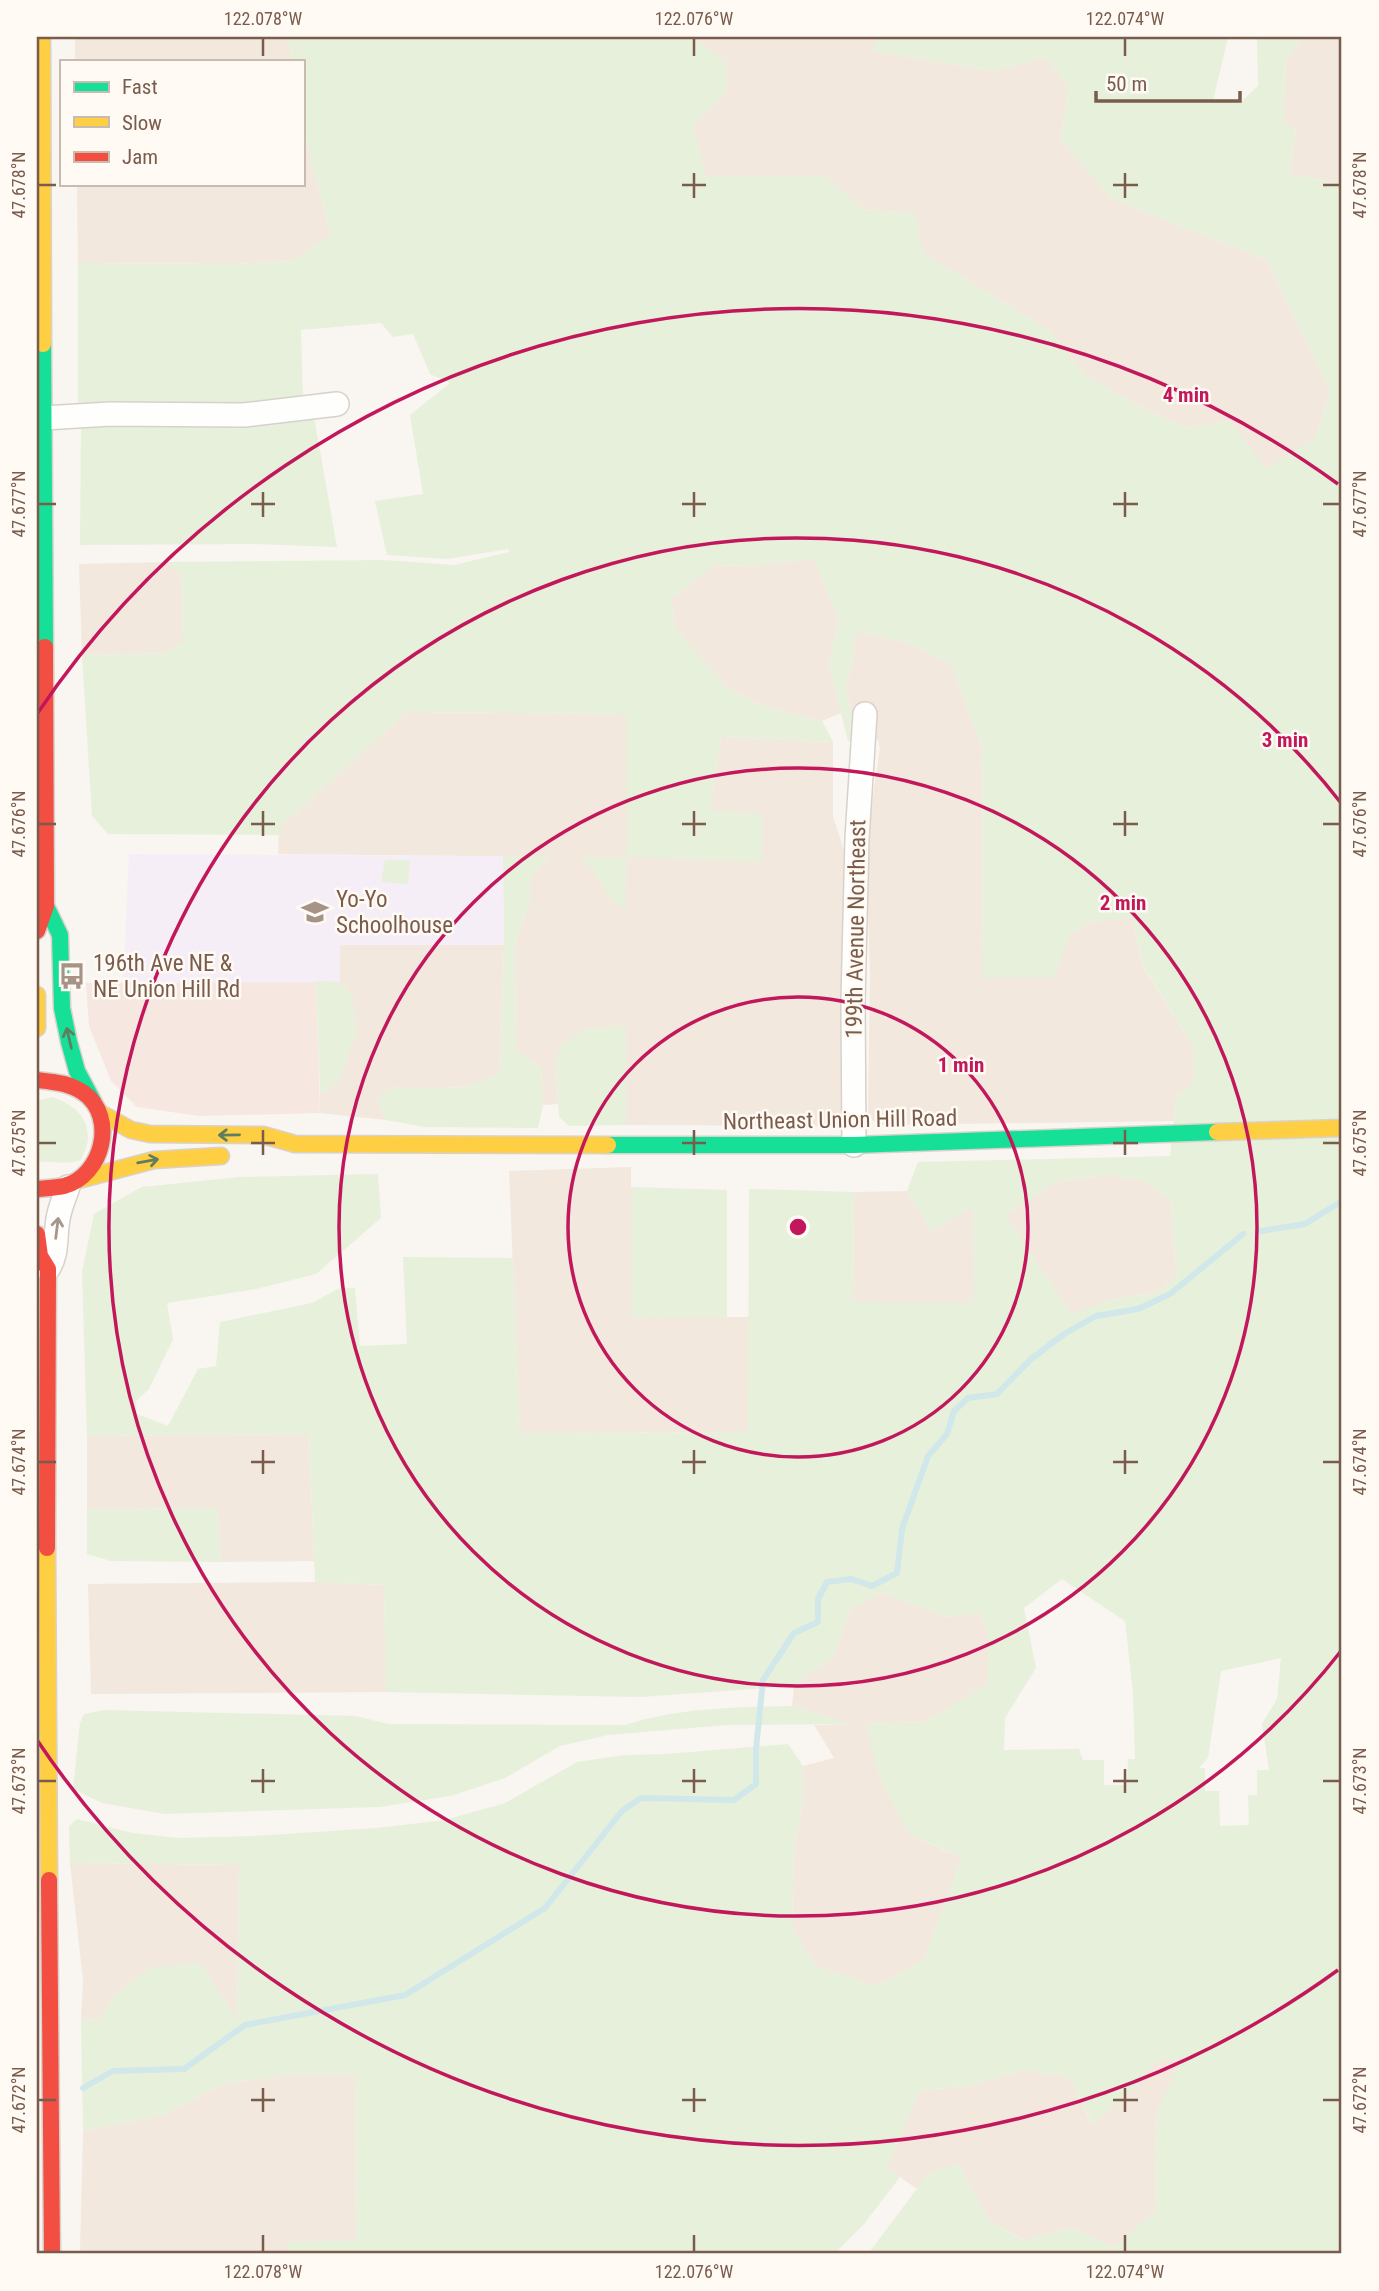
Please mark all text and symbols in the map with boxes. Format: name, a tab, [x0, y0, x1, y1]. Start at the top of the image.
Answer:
text: 122.078°W	[224, 8, 303, 29]
text: 122.076°W	[655, 8, 734, 29]
text: 122.074°W	[1086, 8, 1165, 29]
legend	[60, 60, 304, 186]
scale bar	[1096, 60, 1239, 104]
text: 50 m	[1106, 72, 1147, 96]
text: Fast	[122, 75, 158, 99]
text: Slow	[122, 111, 162, 135]
text: Jam	[122, 145, 158, 169]
text: 47.678°N	[8, 151, 29, 219]
text: 47.678°N	[1349, 151, 1370, 219]
text: 4 min	[1163, 383, 1209, 407]
text: 47.677°N	[8, 470, 29, 538]
text: 47.677°N	[1349, 470, 1370, 538]
text: 3 min	[1262, 728, 1308, 752]
text: 47.676°N	[8, 790, 29, 858]
text: 47.676°N	[1349, 790, 1370, 858]
street label: 199th Avenue Northeast	[841, 819, 871, 1039]
place label: Yo-Yo Schoolhouse	[336, 886, 453, 939]
text: 2 min	[1100, 891, 1146, 915]
school or university icon: Yo-Yo Schoolhouse	[300, 897, 330, 927]
place label: 196th Ave NE & NE Union Hill Rd	[93, 950, 240, 1003]
bus stop icon: 196th Ave NE & NE Union Hill Rd	[57, 961, 87, 991]
one-way arrow	[61, 1027, 75, 1050]
text: 1 min	[938, 1053, 984, 1077]
street label: Northeast Union Hill Road	[723, 1104, 957, 1136]
text: 47.675°N	[8, 1109, 29, 1177]
text: 47.675°N	[1349, 1109, 1370, 1177]
one-way arrow	[217, 1128, 240, 1142]
one-way arrow	[136, 1154, 159, 1168]
centre of rings	[786, 1215, 810, 1239]
one-way arrow	[50, 1218, 63, 1240]
text: 47.674°N	[8, 1428, 29, 1496]
text: 47.674°N	[1349, 1428, 1370, 1496]
text: 47.673°N	[8, 1747, 29, 1815]
text: 47.673°N	[1349, 1747, 1370, 1815]
text: 47.672°N	[8, 2066, 29, 2134]
text: 47.672°N	[1349, 2066, 1370, 2134]
text: 122.078°W	[224, 2261, 303, 2282]
text: 122.076°W	[655, 2261, 734, 2282]
text: 122.074°W	[1086, 2261, 1165, 2282]

